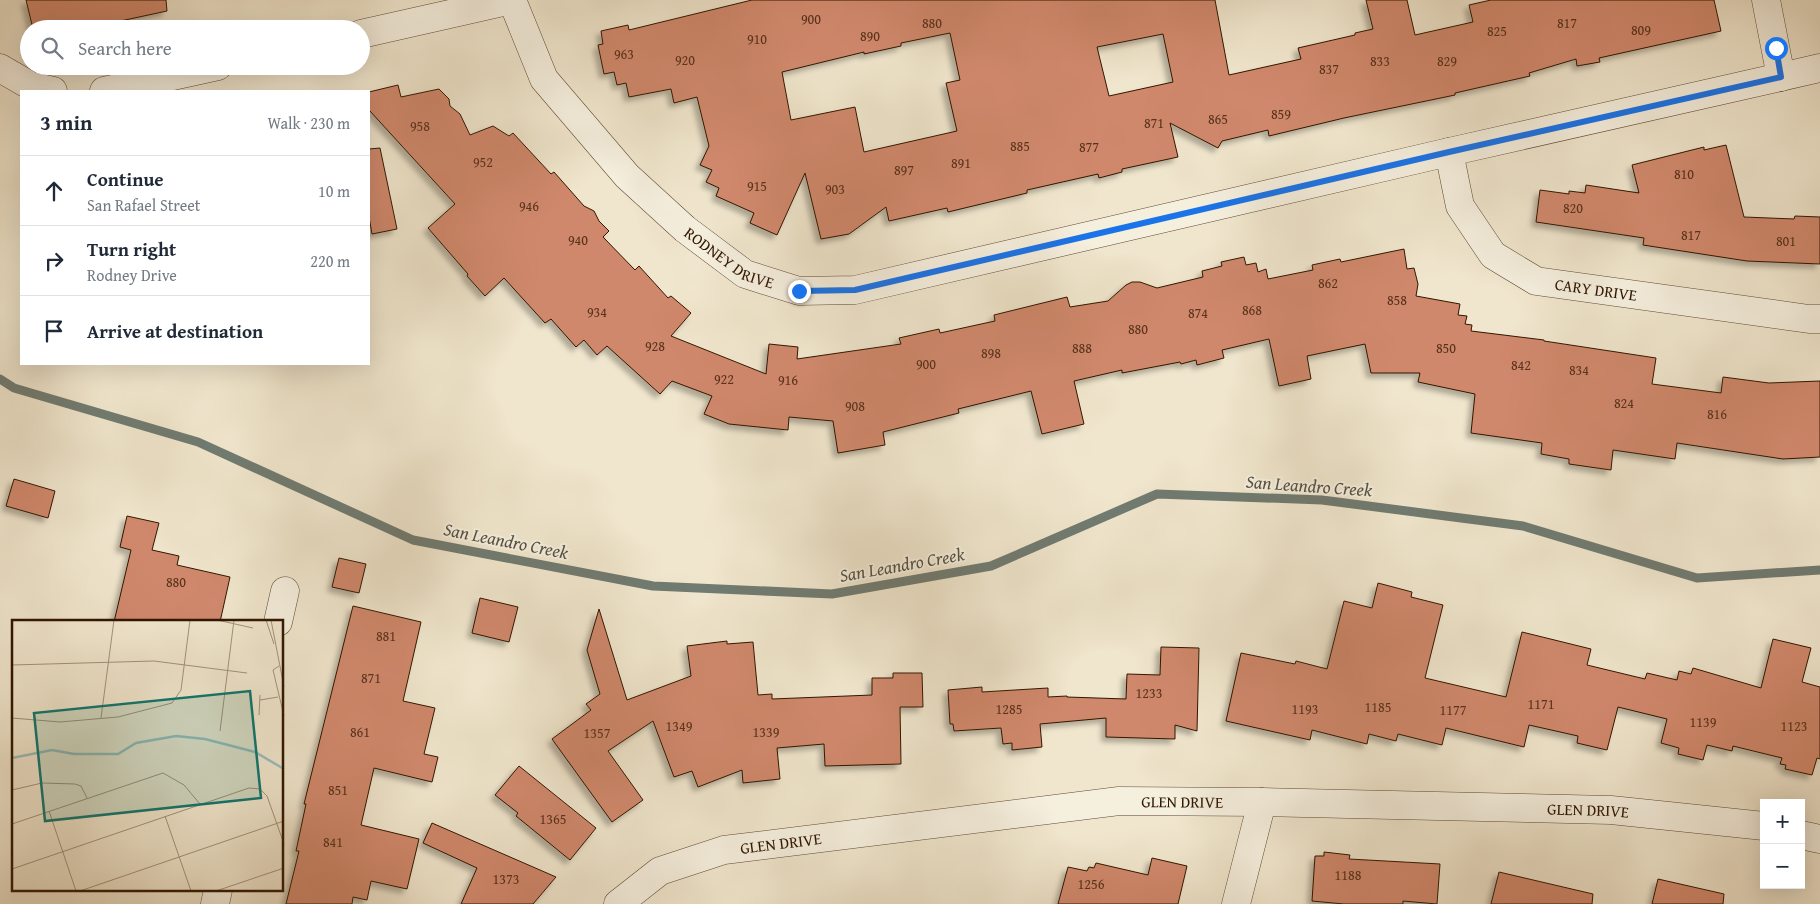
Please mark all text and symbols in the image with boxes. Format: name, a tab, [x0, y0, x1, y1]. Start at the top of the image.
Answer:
house number: 900	[801, 9, 821, 29]
house number: 880	[922, 13, 942, 33]
house number: 817	[1557, 13, 1577, 33]
search box	[20, 20, 370, 75]
house number: 809	[1631, 20, 1651, 40]
house number: 825	[1487, 21, 1507, 41]
house number: 890	[860, 26, 880, 46]
house number: 910	[747, 29, 767, 49]
icon: search	[38, 34, 66, 62]
text: Search here	[78, 34, 172, 62]
route start	[1765, 37, 1788, 60]
house number: 963	[614, 44, 634, 64]
house number: 920	[675, 50, 695, 70]
house number: 833	[1370, 51, 1390, 71]
house number: 829	[1437, 51, 1457, 71]
house number: 837	[1319, 59, 1339, 79]
house number: 859	[1271, 104, 1291, 124]
text: 3 min	[40, 107, 92, 138]
house number: 865	[1208, 109, 1228, 129]
text: Walk · 230 m	[267, 111, 350, 135]
house number: 871	[1144, 113, 1164, 133]
house number: 958	[410, 116, 430, 136]
house number: 885	[1010, 136, 1030, 156]
house number: 877	[1079, 137, 1099, 157]
house number: 952	[473, 152, 493, 172]
house number: 891	[951, 153, 971, 173]
house number: 897	[894, 160, 914, 180]
house number: 810	[1674, 164, 1694, 184]
text: Continue	[87, 165, 164, 193]
house number: 915	[747, 176, 767, 196]
icon: ahead	[40, 177, 68, 205]
text: 10 m	[318, 179, 350, 203]
house number: 903	[825, 179, 845, 199]
text: San Rafael Street	[87, 193, 200, 217]
house number: 946	[519, 196, 539, 216]
house number: 820	[1563, 198, 1583, 218]
street label: RODNEY DRIVE	[680, 221, 777, 294]
house number: 817	[1681, 225, 1701, 245]
house number: 940	[568, 230, 588, 250]
house number: 801	[1776, 231, 1796, 251]
text: Turn right	[87, 235, 176, 263]
icon: right	[40, 247, 68, 275]
text: 220 m	[310, 249, 350, 273]
text: Rodney Drive	[87, 263, 177, 287]
street label: CARY DRIVE	[1553, 272, 1639, 307]
house number: 862	[1318, 273, 1338, 293]
route end	[788, 280, 811, 303]
house number: 858	[1387, 290, 1407, 310]
house number: 868	[1242, 300, 1262, 320]
house number: 934	[587, 302, 607, 322]
house number: 874	[1188, 303, 1208, 323]
icon: arrive	[40, 317, 68, 345]
text: Arrive at destination	[87, 317, 263, 345]
house number: 880	[1128, 319, 1148, 339]
house number: 928	[645, 336, 665, 356]
house number: 888	[1072, 338, 1092, 358]
house number: 850	[1436, 338, 1456, 358]
house number: 898	[981, 343, 1001, 363]
house number: 900	[916, 354, 936, 374]
house number: 842	[1511, 355, 1531, 375]
house number: 834	[1569, 360, 1589, 380]
house number: 922	[714, 369, 734, 389]
house number: 916	[778, 370, 798, 390]
house number: 824	[1614, 393, 1634, 413]
house number: 908	[845, 396, 865, 416]
house number: 816	[1707, 404, 1727, 424]
water label: San Leandro Creek	[1245, 468, 1374, 503]
water label: San Leandro Creek	[441, 515, 571, 566]
water label: San Leandro Creek	[837, 540, 967, 589]
house number: 880	[166, 572, 186, 592]
inset map	[12, 620, 284, 892]
house number: 881	[376, 626, 396, 646]
house number: 871	[361, 668, 381, 688]
house number: 1233	[1136, 683, 1162, 703]
house number: 1171	[1528, 694, 1554, 714]
house number: 1185	[1365, 697, 1391, 717]
house number: 1285	[996, 699, 1022, 719]
house number: 1193	[1292, 699, 1318, 719]
house number: 1177	[1440, 700, 1467, 720]
house number: 1139	[1690, 712, 1717, 732]
house number: 1349	[666, 716, 693, 736]
house number: 1123	[1781, 716, 1807, 736]
house number: 861	[350, 722, 370, 742]
house number: 1339	[753, 722, 780, 742]
house number: 1357	[584, 723, 611, 743]
house number: 851	[328, 780, 348, 800]
street label: GLEN DRIVE	[1141, 789, 1223, 814]
street label: GLEN DRIVE	[1547, 797, 1630, 824]
map controls	[1760, 799, 1805, 889]
button: +	[1760, 799, 1805, 844]
house number: 1365	[540, 809, 566, 829]
street label: GLEN DRIVE	[739, 826, 823, 860]
house number: 841	[323, 832, 343, 852]
button: −	[1760, 844, 1805, 889]
house number: 1188	[1335, 865, 1362, 885]
house number: 1373	[493, 869, 519, 889]
house number: 1256	[1078, 874, 1105, 894]

